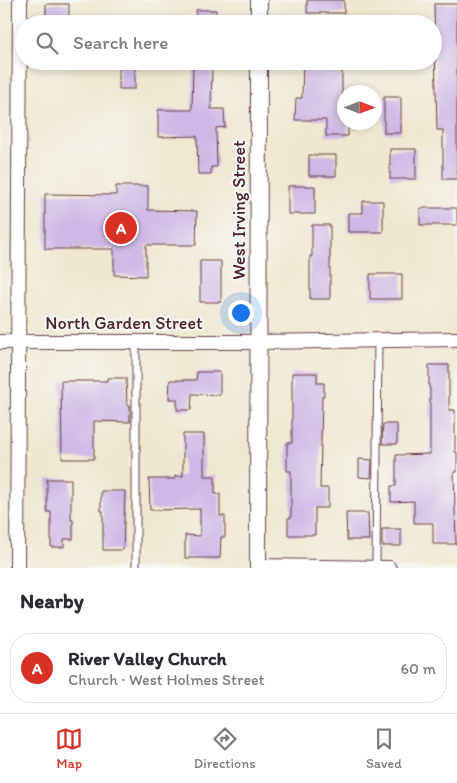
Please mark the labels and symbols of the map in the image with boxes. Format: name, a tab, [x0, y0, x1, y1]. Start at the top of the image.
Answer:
north arrow	[337, 85, 382, 130]
street label: West Irving Street	[228, 140, 250, 280]
pin: A	[105, 209, 137, 247]
your location	[228, 300, 254, 326]
street label: North Garden Street	[45, 312, 203, 334]

